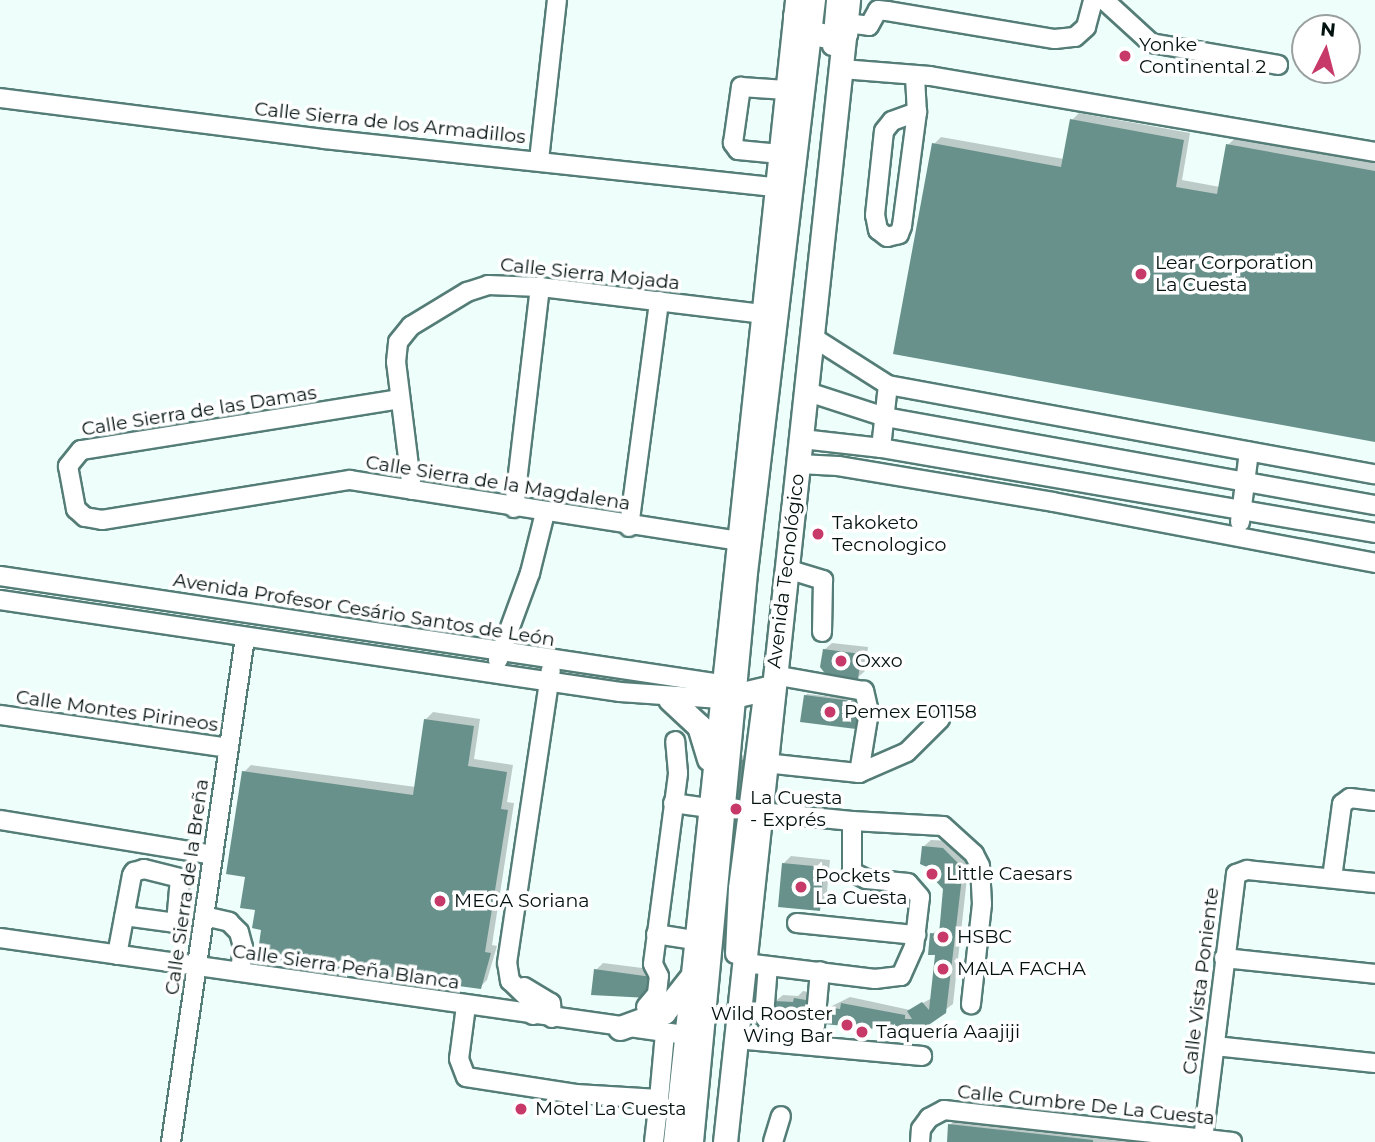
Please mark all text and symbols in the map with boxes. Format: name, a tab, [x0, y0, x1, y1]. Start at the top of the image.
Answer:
north arrow	[1291, 14, 1361, 84]
text: N	[1319, 17, 1337, 42]
place label: Yonke Continental 2	[1139, 34, 1266, 78]
marker: Yonke Continental 2	[1117, 48, 1133, 64]
street label: Calle Sierra de los Armadillos	[253, 97, 527, 149]
place label: Lear Corporation La Cuesta	[1155, 252, 1314, 296]
street label: Calle Sierra Mojada	[499, 253, 681, 295]
marker: Lear Corporation La Cuesta	[1133, 266, 1149, 282]
street label: Calle Sierra de las Damas	[80, 381, 318, 441]
street label: Calle Sierra de la Magdalena	[364, 451, 632, 515]
street label: Avenida Tecnológico	[763, 472, 809, 670]
place label: Takoketo Tecnologico	[832, 512, 946, 556]
marker: Takoketo Tecnologico	[810, 526, 826, 542]
street label: Avenida Profesor Cesário Santos de León	[172, 569, 556, 651]
place label: Oxxo	[855, 650, 903, 672]
marker: Oxxo	[833, 653, 849, 669]
street label: Calle Montes Pirineos	[14, 686, 220, 736]
place label: Pemex E01158	[844, 701, 977, 723]
marker: Pemex E01158	[822, 704, 838, 720]
street label: Calle Sierra de la Breña	[161, 778, 213, 996]
place label: La Cuesta - Exprés	[750, 787, 843, 831]
marker: La Cuesta - Exprés	[728, 801, 744, 817]
place label: Little Caesars	[946, 863, 1072, 885]
place label: Pockets La Cuesta	[815, 865, 908, 909]
marker: Little Caesars	[924, 866, 940, 882]
marker: Pockets La Cuesta	[793, 879, 809, 895]
street label: Calle Vista Poniente	[1178, 886, 1224, 1076]
place label: MEGA Soriana	[454, 890, 590, 912]
marker: MEGA Soriana	[432, 893, 448, 909]
place label: HSBC	[957, 926, 1012, 948]
marker: HSBC	[935, 929, 951, 945]
street label: Calle Sierra Peña Blanca	[231, 940, 461, 994]
place label: MALA FACHA	[957, 958, 1086, 980]
marker: MALA FACHA	[935, 961, 951, 977]
place label: Wild Rooster Wing Bar	[711, 1003, 833, 1047]
marker: Wild Rooster Wing Bar	[839, 1017, 855, 1033]
place label: Taquería Aaajiji	[876, 1021, 1020, 1043]
marker: Taquería Aaajiji	[854, 1024, 870, 1040]
street label: Calle Cumbre De La Cuesta	[956, 1080, 1216, 1130]
place label: Motel La Cuesta	[535, 1098, 687, 1120]
marker: Motel La Cuesta	[513, 1101, 529, 1117]

